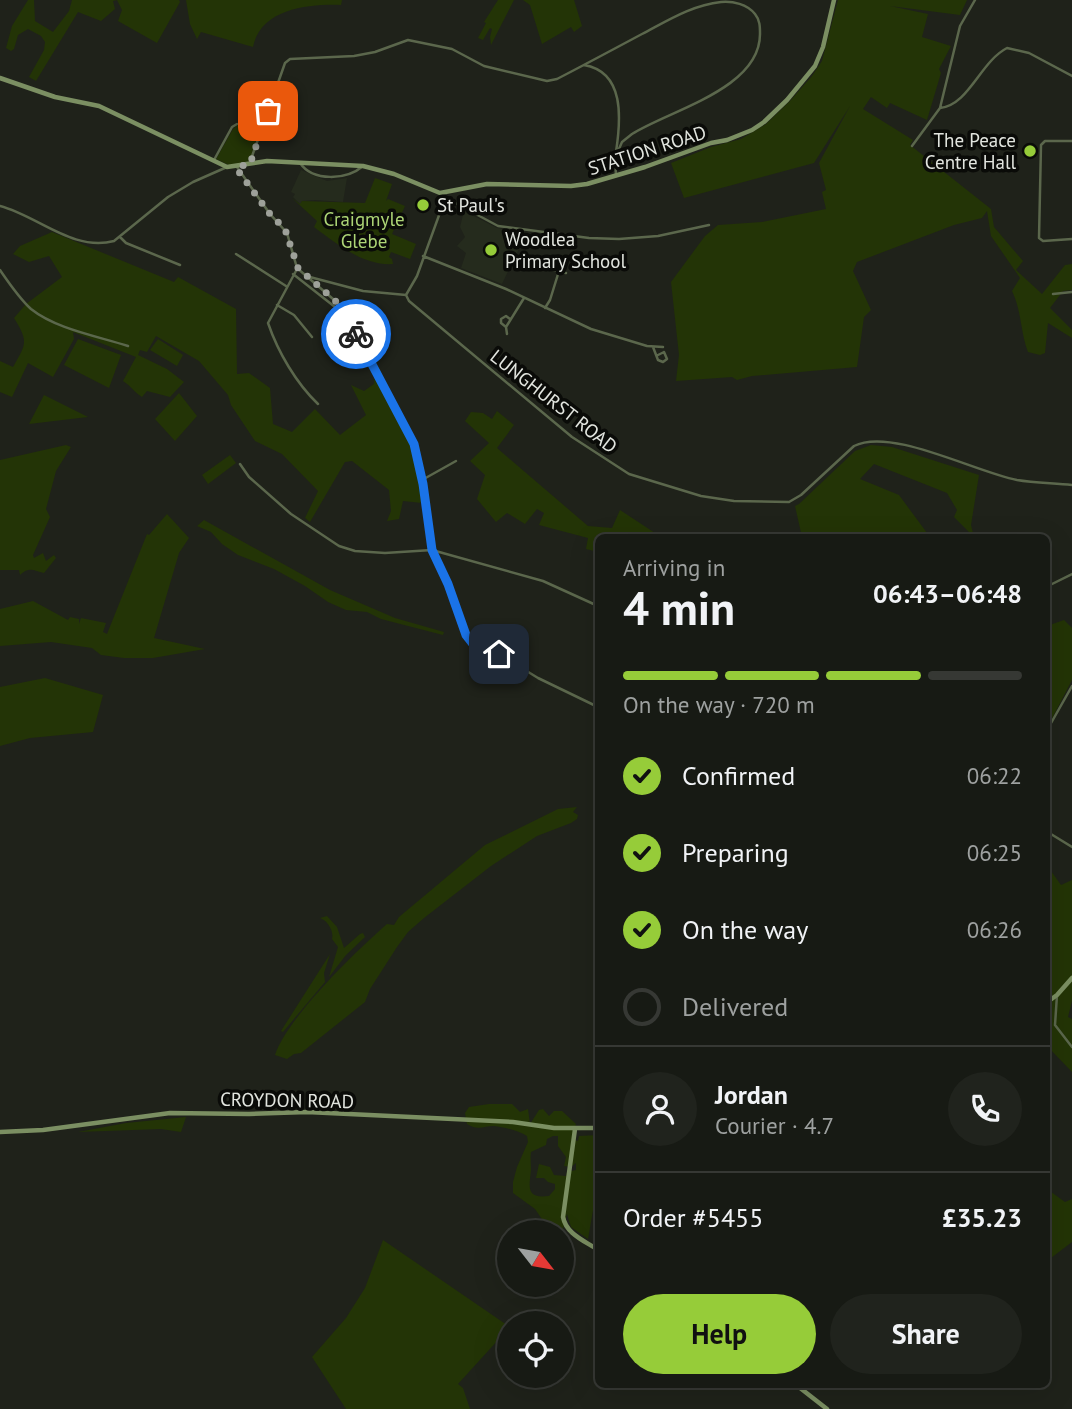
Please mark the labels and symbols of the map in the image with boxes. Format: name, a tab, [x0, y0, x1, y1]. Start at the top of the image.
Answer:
pin	[238, 81, 298, 141]
street label: STATION ROAD	[585, 120, 709, 180]
place label: The Peace Centre Hall	[925, 128, 1016, 174]
marker: The Peace Centre Hall	[1022, 143, 1038, 159]
place label: St Paul's	[437, 193, 505, 217]
marker: St Paul's	[415, 197, 431, 213]
park label: Craigmyle Glebe	[323, 207, 405, 253]
place label: Woodlea Primary School	[505, 227, 626, 273]
marker: Woodlea Primary School	[483, 242, 499, 258]
courier	[321, 299, 391, 369]
street label: LUNGHURST ROAD	[486, 344, 622, 458]
pin	[469, 624, 529, 684]
street label: CROYDON ROAD	[220, 1087, 354, 1113]
north arrow	[497, 1220, 574, 1297]

